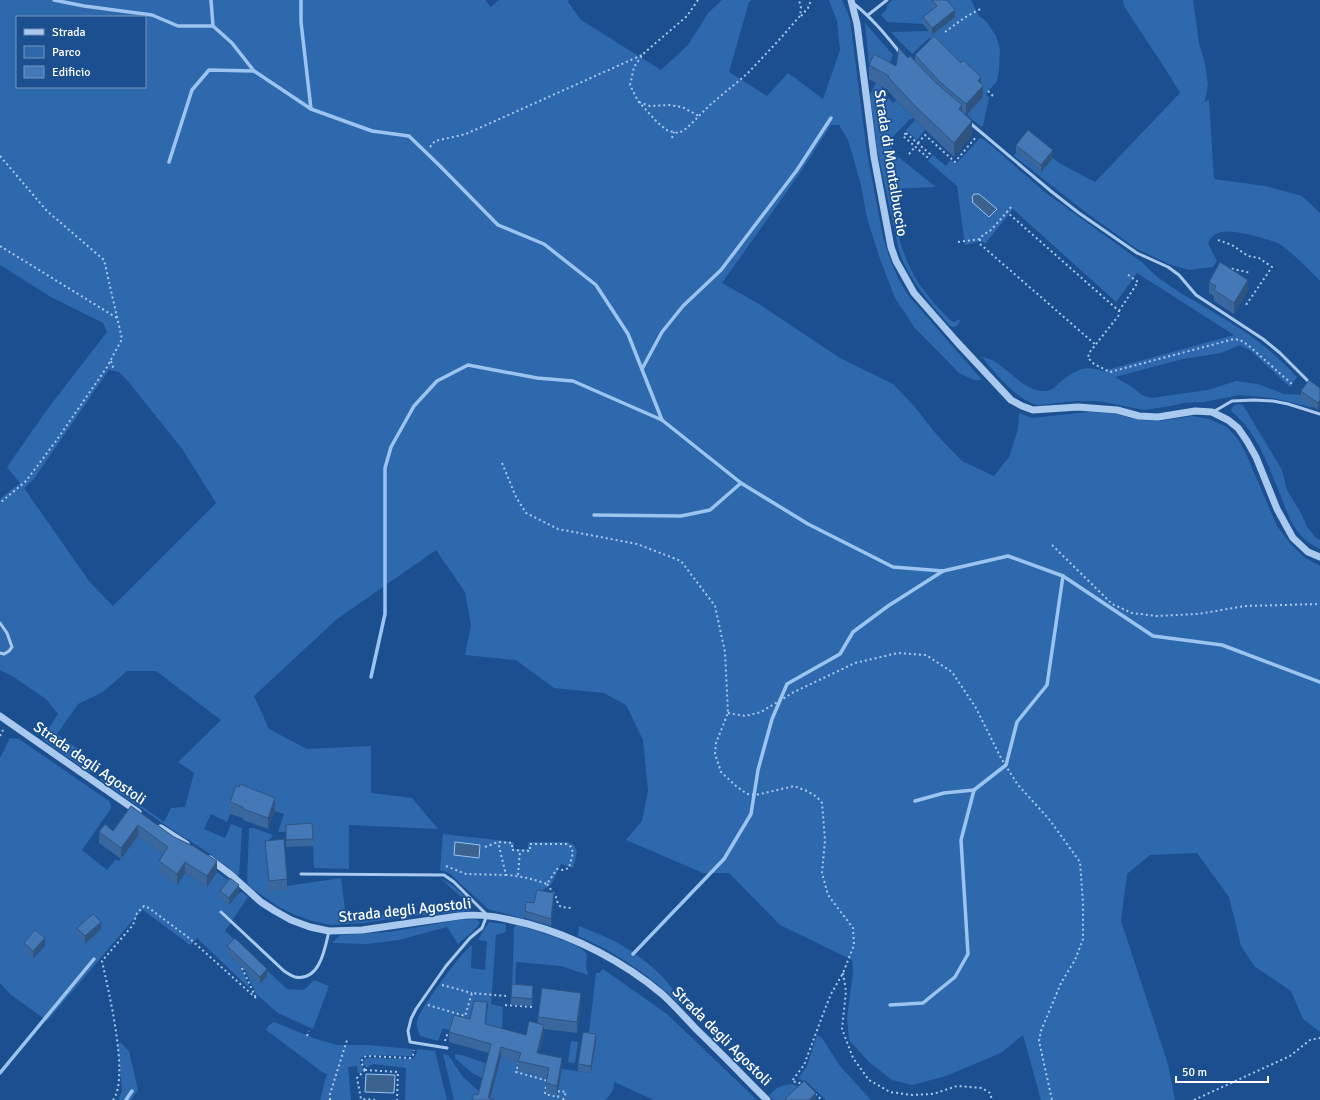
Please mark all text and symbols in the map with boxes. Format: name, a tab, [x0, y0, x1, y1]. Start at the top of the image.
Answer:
legend	[16, 16, 146, 88]
text: Strada	[52, 25, 86, 40]
text: Parco	[52, 45, 81, 60]
text: Edificio	[52, 65, 90, 80]
street label: Strada di Montalbuccio	[871, 88, 912, 238]
street label: Strada degli Agostoli	[30, 717, 150, 809]
street label: Strada degli Agostoli	[338, 894, 472, 926]
street label: Strada degli Agostoli	[669, 983, 775, 1089]
scale bar	[1176, 1058, 1268, 1084]
text: 50 m	[1182, 1065, 1207, 1080]

